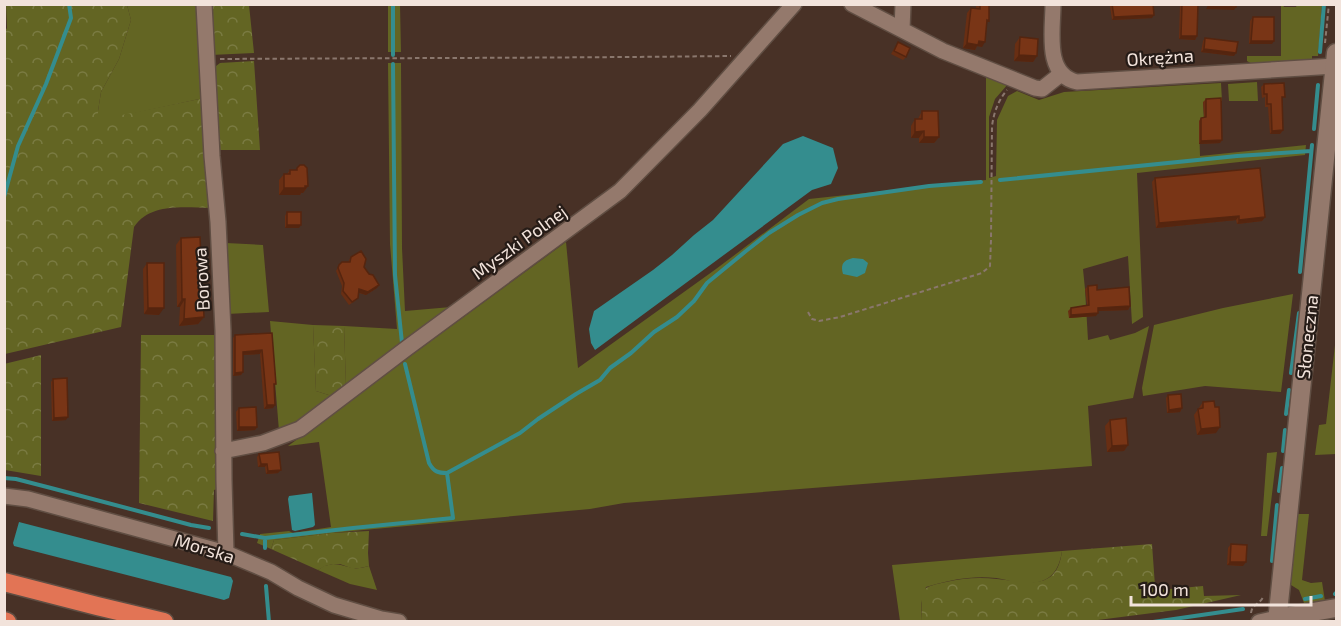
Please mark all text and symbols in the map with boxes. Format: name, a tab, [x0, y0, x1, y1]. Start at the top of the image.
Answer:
street label: Okrężna	[1126, 44, 1194, 70]
street label: Myszki Polnej	[467, 200, 571, 284]
street label: Borowa	[188, 247, 214, 311]
street label: Słoneczna	[1292, 294, 1322, 380]
street label: Morska	[172, 529, 238, 567]
scale bar	[1131, 569, 1311, 607]
text: 100 m	[1140, 578, 1189, 600]

